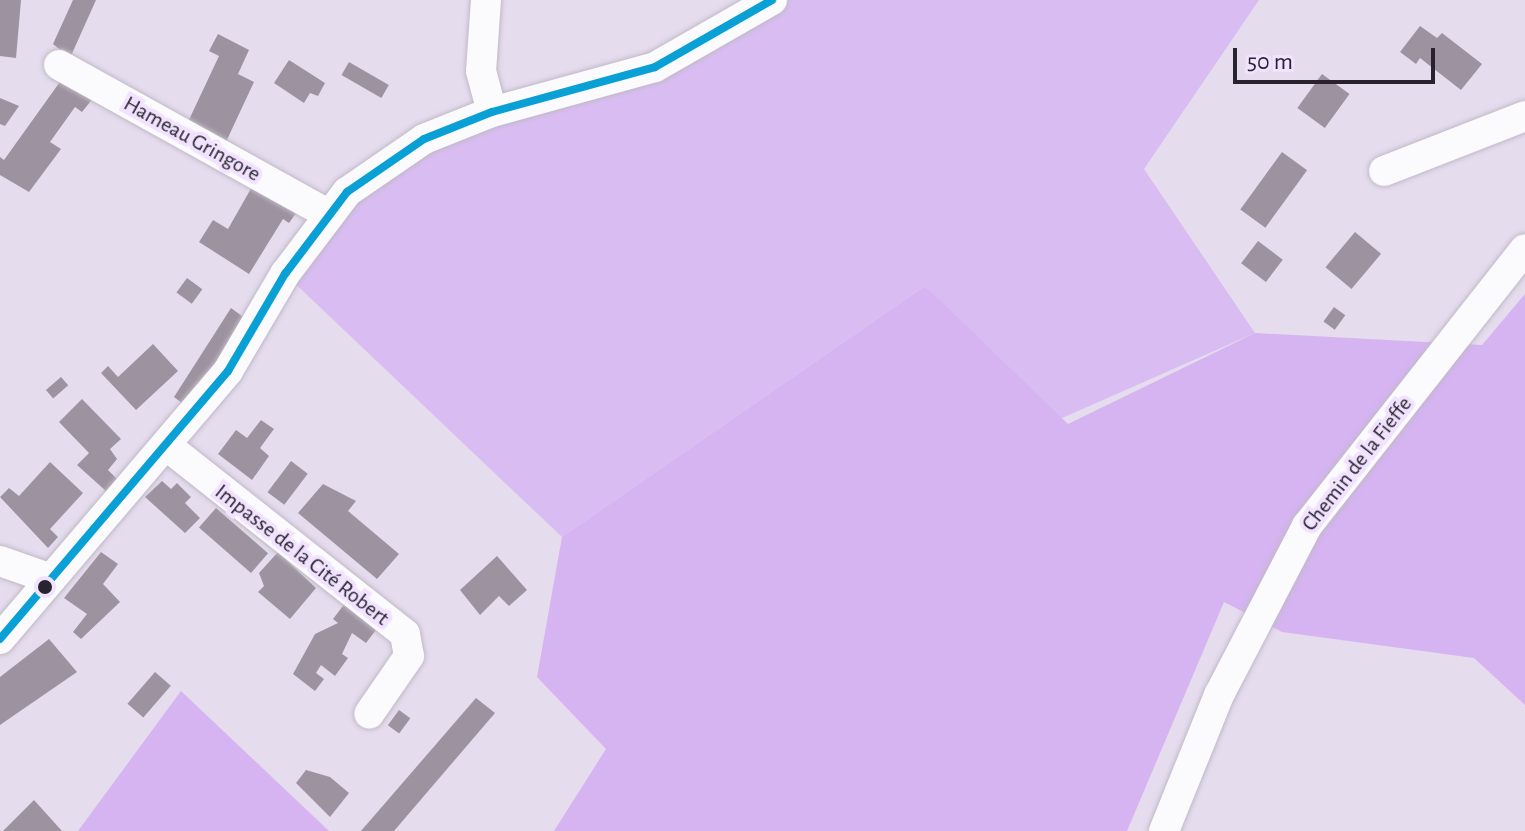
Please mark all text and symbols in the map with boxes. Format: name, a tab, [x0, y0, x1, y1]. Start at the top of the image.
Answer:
scale bar	[1237, 32, 1439, 82]
text: 50 m	[1247, 50, 1293, 74]
street label: Hameau Gringore	[119, 91, 265, 187]
street label: Chemin de la Fieffe	[1296, 391, 1418, 537]
street label: Impasse de la Cité Robert	[210, 479, 394, 631]
unlabelled marker	[37, 579, 53, 595]

